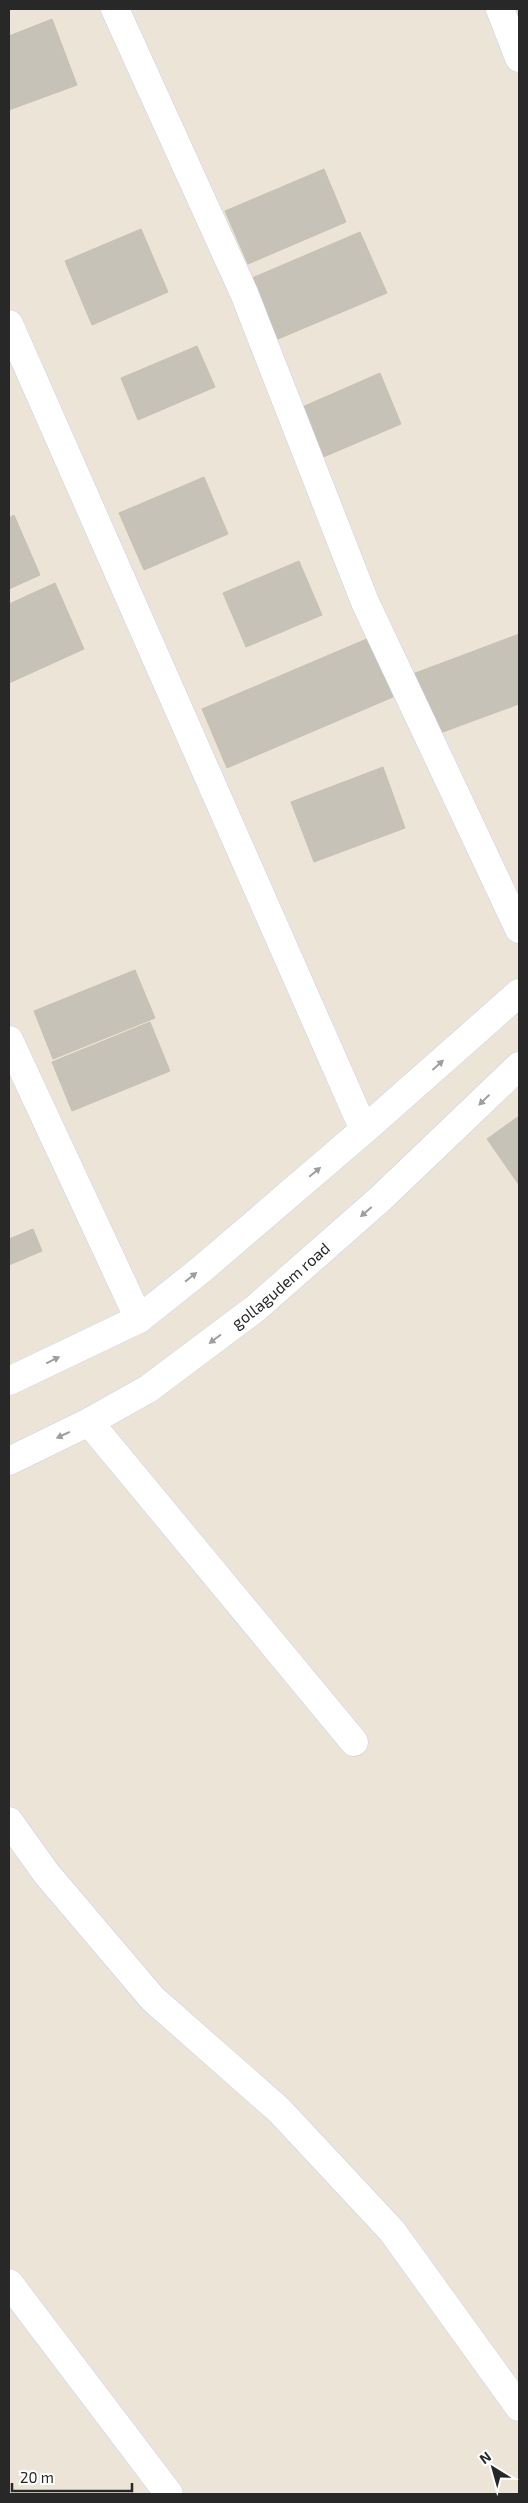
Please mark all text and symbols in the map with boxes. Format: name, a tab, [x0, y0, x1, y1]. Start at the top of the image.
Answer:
one-way arrow	[431, 1060, 444, 1071]
one-way arrow	[478, 1094, 490, 1106]
one-way arrow	[309, 1166, 321, 1178]
one-way arrow	[359, 1206, 372, 1217]
street label: gollagudem road	[228, 1238, 333, 1332]
one-way arrow	[184, 1272, 198, 1282]
one-way arrow	[208, 1334, 222, 1344]
one-way arrow	[46, 1356, 60, 1364]
one-way arrow	[56, 1431, 70, 1439]
north arrow	[468, 2443, 518, 2493]
text: N	[476, 2447, 494, 2467]
scale bar	[12, 2460, 132, 2492]
text: 20 m	[20, 2468, 54, 2486]

